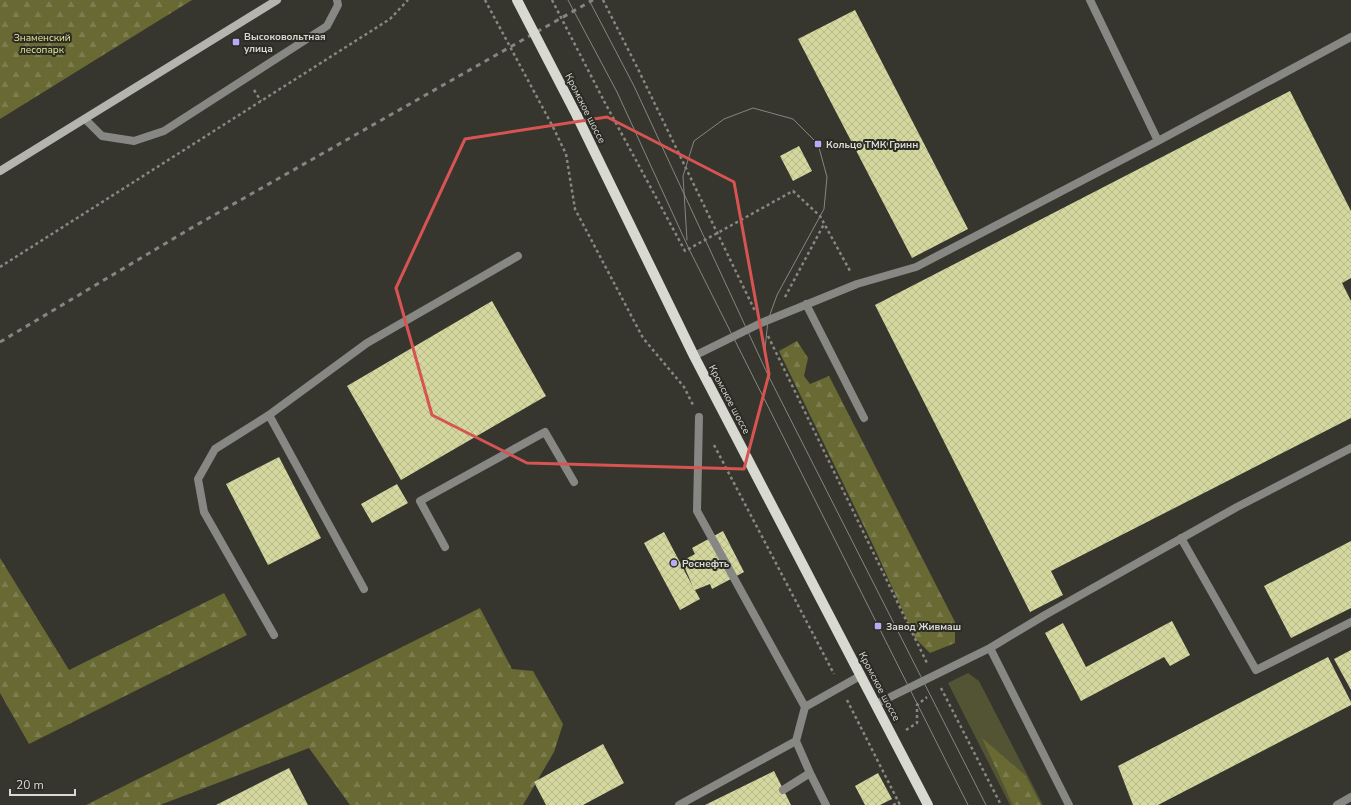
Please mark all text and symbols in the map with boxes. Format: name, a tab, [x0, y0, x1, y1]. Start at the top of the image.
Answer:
place label: Высоковольтная улица	[244, 30, 326, 56]
park label: Знаменский лесопарк	[13, 31, 71, 57]
marker: Высоковольтная улица	[231, 37, 241, 47]
street label: Кромское шоссе	[561, 71, 609, 146]
place label: Кольцо ТМК Гринн	[826, 138, 918, 152]
marker: Кольцо ТМК Гринн	[813, 139, 823, 149]
street label: Кромское шоссе	[705, 362, 753, 437]
place label: Роснефть	[682, 557, 730, 571]
marker: Роснефть	[669, 558, 679, 568]
place label: Завод Живмаш	[886, 620, 961, 634]
marker: Завод Живмаш	[873, 621, 883, 631]
street label: Кромское шоссе	[855, 649, 903, 724]
scale bar	[10, 771, 75, 797]
text: 20 m	[16, 777, 44, 793]

